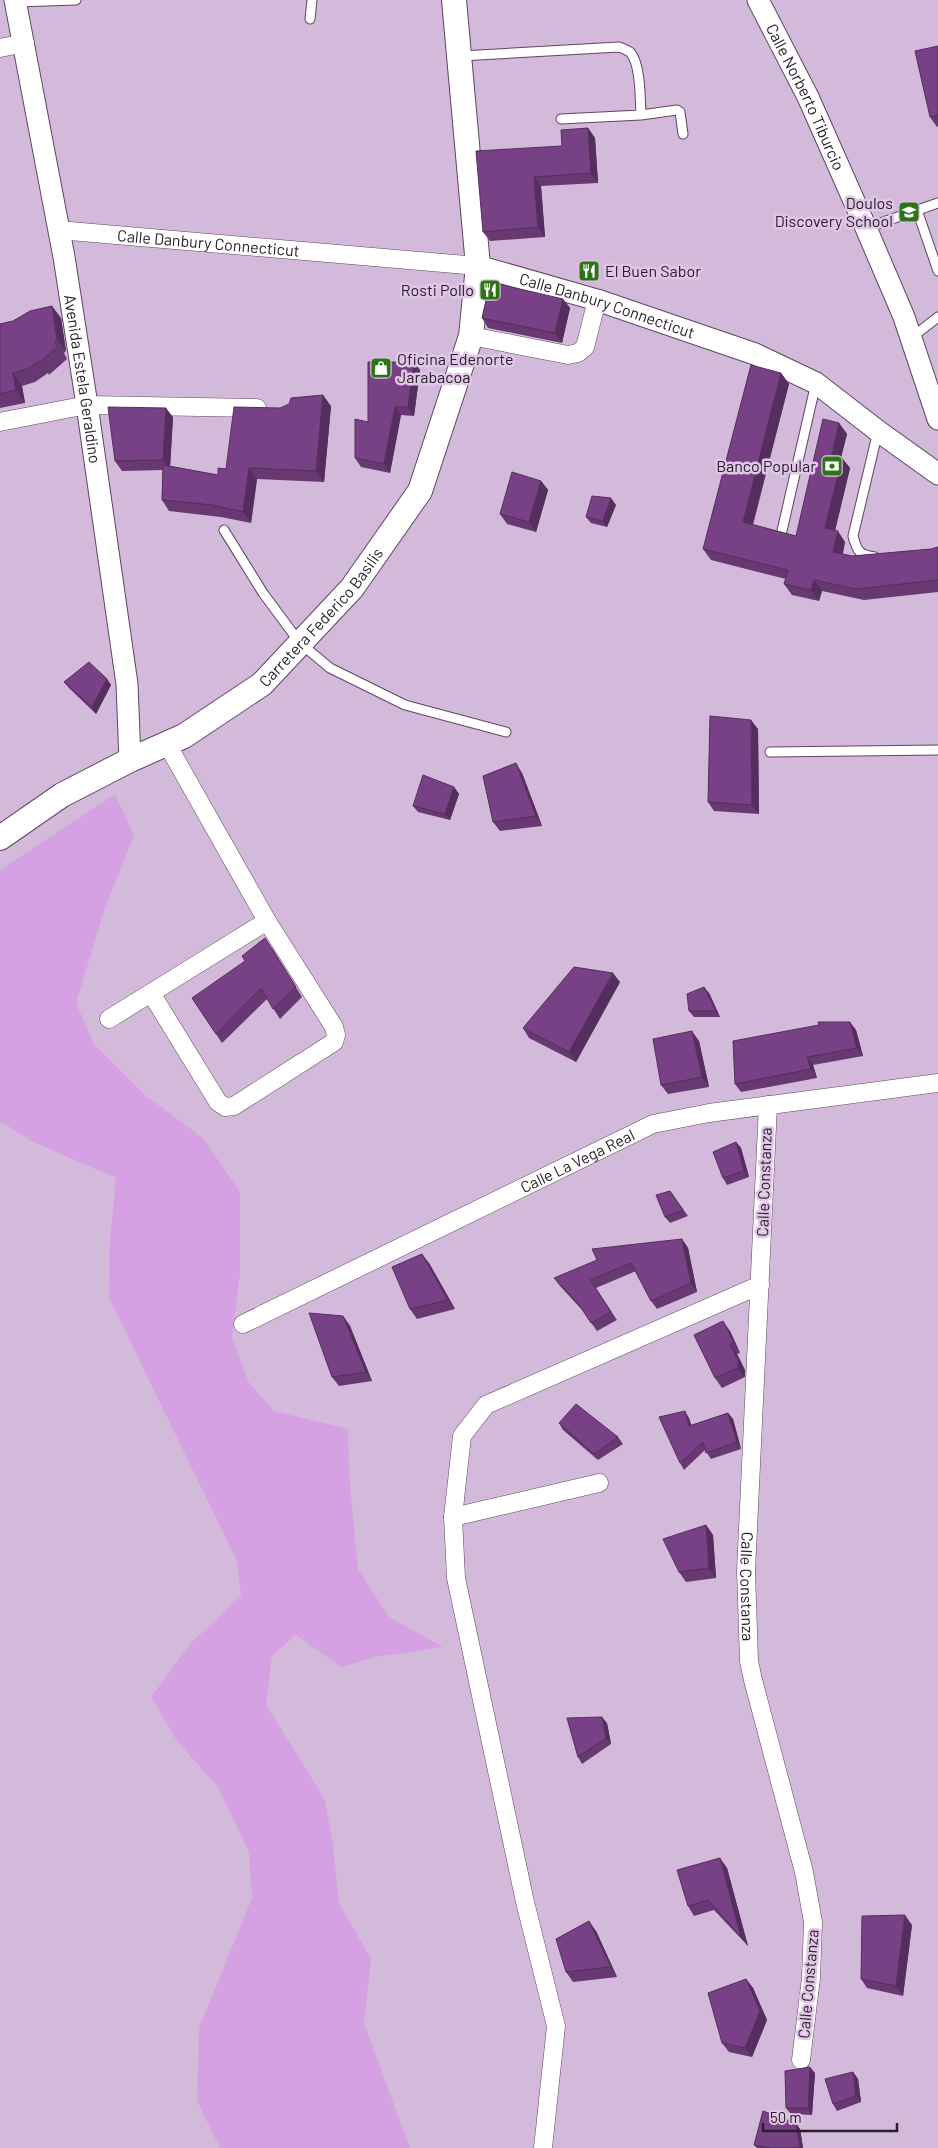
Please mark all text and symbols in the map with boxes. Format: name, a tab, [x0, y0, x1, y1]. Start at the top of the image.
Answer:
street label: Calle Norberto Tiburcio	[763, 20, 849, 173]
place label: Doulos Discovery School	[775, 193, 893, 230]
school or university icon: Doulos Discovery School	[897, 200, 921, 224]
street label: Calle Danbury Connecticut	[117, 225, 300, 260]
restaurant icon: El Buen Sabor	[577, 259, 601, 283]
place label: El Buen Sabor	[605, 261, 701, 280]
street label: Calle Danbury Connecticut	[517, 268, 697, 342]
restaurant icon: Rosti Pollo	[478, 278, 502, 302]
place label: Rosti Pollo	[401, 280, 474, 299]
street label: Avenida Estela Geraldino	[61, 293, 105, 465]
place label: Oficina Edenorte Jarabacoa	[397, 349, 513, 386]
shop icon: Oficina Edenorte Jarabacoa	[369, 356, 393, 380]
bank icon: Banco Popular	[820, 454, 844, 478]
place label: Banco Popular	[716, 456, 816, 475]
street label: Carretera Federico Basilis	[255, 544, 386, 690]
street label: Calle La Vega Real	[517, 1125, 637, 1196]
street label: Calle Constanza	[752, 1127, 775, 1237]
street label: Calle Constanza	[737, 1531, 758, 1642]
street label: Calle Constanza	[793, 1929, 822, 2039]
scale bar	[763, 2100, 897, 2132]
text: 50 m	[770, 2108, 802, 2126]

